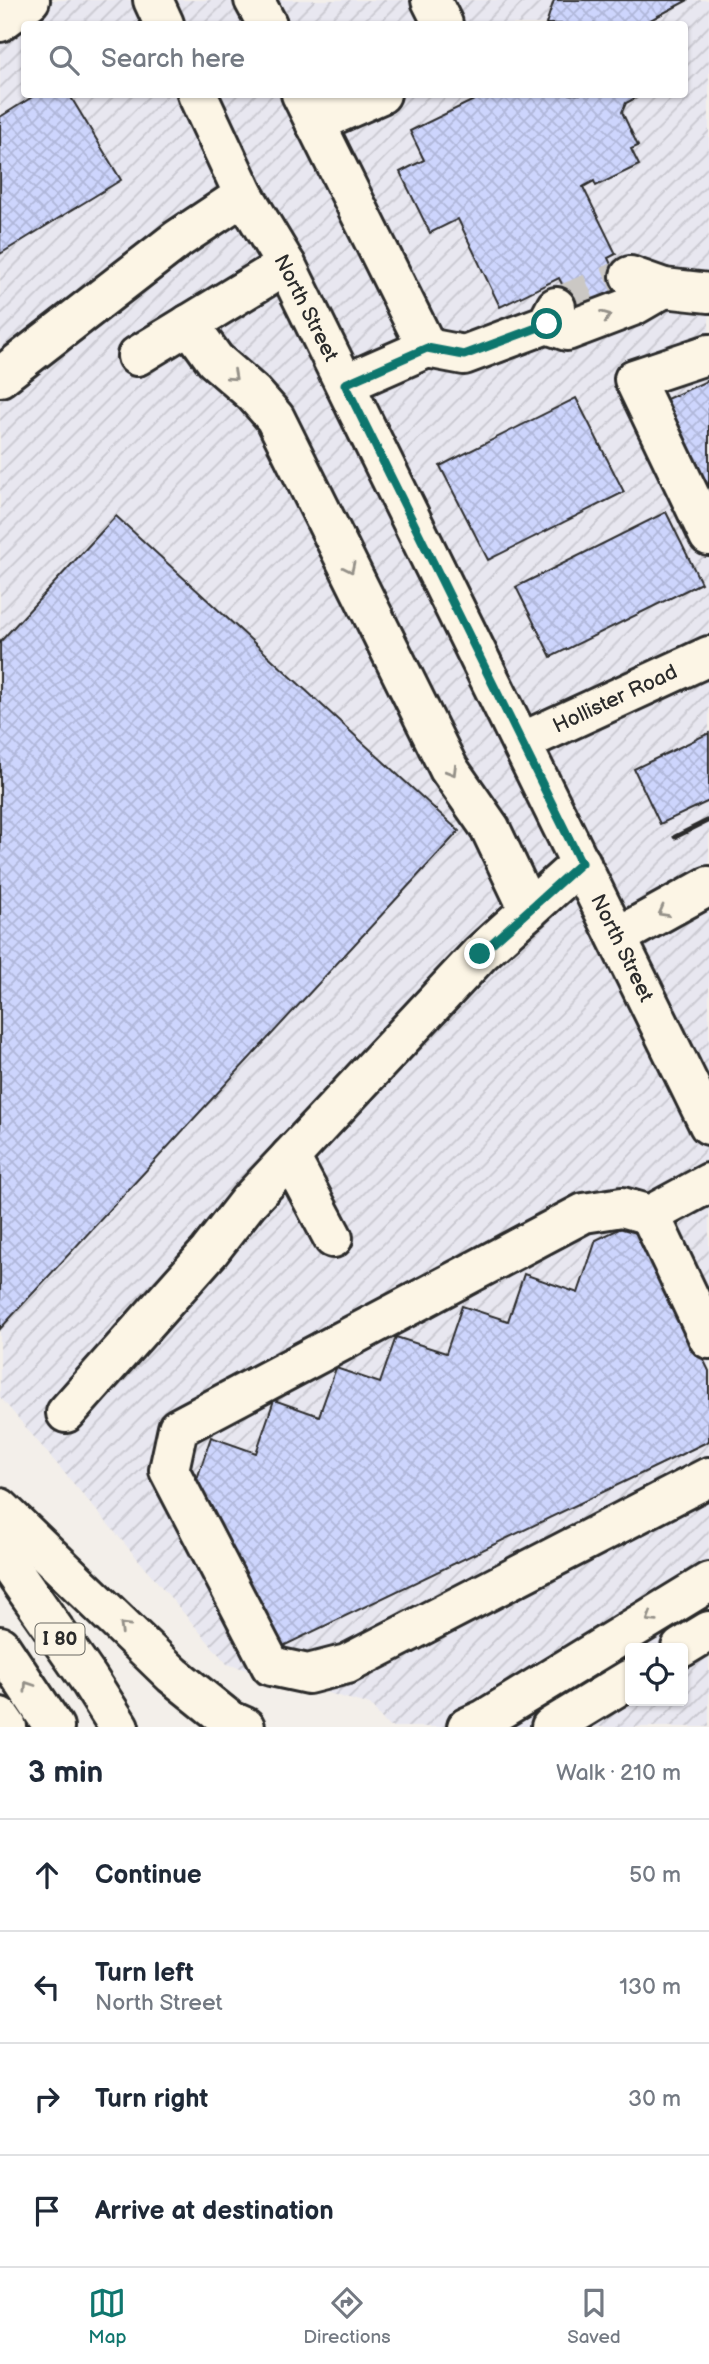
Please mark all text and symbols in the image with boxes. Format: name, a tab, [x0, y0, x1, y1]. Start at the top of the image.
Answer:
search box	[21, 21, 688, 98]
icon: search	[45, 41, 83, 79]
text: Search here	[101, 44, 245, 75]
street label: North Street	[268, 250, 344, 366]
route start	[531, 308, 562, 339]
one-way arrow	[600, 310, 612, 324]
one-way arrow	[225, 368, 238, 380]
one-way arrow	[342, 561, 356, 573]
street label: Hollister Road	[549, 659, 681, 739]
one-way arrow	[443, 764, 456, 777]
street label: North Street	[585, 890, 659, 1006]
one-way arrow	[658, 904, 671, 917]
route end	[464, 938, 495, 969]
one-way arrow	[645, 1609, 658, 1622]
one-way arrow	[119, 1623, 132, 1636]
road number: I 80	[36, 1624, 84, 1654]
map controls	[625, 1643, 688, 1706]
button: locate	[625, 1643, 688, 1706]
one-way arrow	[24, 1681, 36, 1694]
text: 3 min	[28, 1755, 103, 1791]
text: Walk · 210 m	[556, 1759, 681, 1787]
icon: ahead	[28, 1856, 66, 1894]
text: Continue	[95, 1860, 202, 1891]
text: 50 m	[629, 1861, 681, 1889]
text: Turn left	[95, 1958, 194, 1989]
icon: left	[28, 1968, 66, 2006]
text: 130 m	[619, 1973, 681, 2001]
text: North Street	[95, 1989, 223, 2017]
icon: right	[28, 2080, 66, 2118]
text: Turn right	[95, 2084, 208, 2115]
text: 30 m	[628, 2085, 681, 2113]
icon: arrive	[28, 2192, 66, 2230]
text: Arrive at destination	[95, 2196, 334, 2227]
tab: Map	[88, 2284, 127, 2349]
tab: Directions	[303, 2284, 391, 2349]
tab: Saved	[567, 2284, 621, 2349]

